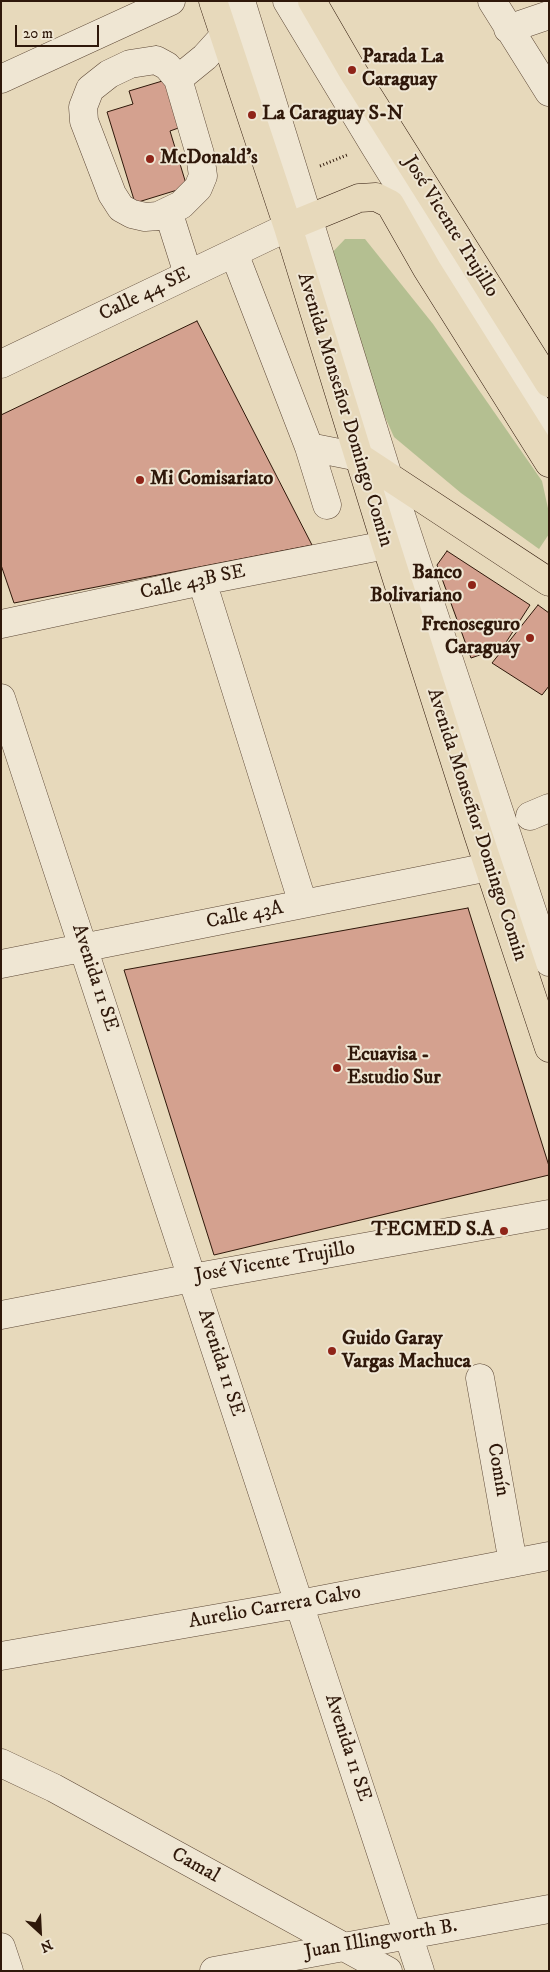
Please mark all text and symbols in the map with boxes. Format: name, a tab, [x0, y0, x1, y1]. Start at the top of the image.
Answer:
scale bar	[18, 15, 101, 47]
text: 20 m	[23, 24, 53, 43]
place label: Parada La Caraguay	[362, 46, 444, 93]
marker: Parada La Caraguay	[346, 64, 358, 76]
place label: La Caraguay S-N	[262, 103, 404, 127]
marker: La Caraguay S-N	[246, 109, 258, 121]
place label: McDonald's	[160, 147, 258, 171]
street label: José Vicente Trujillo	[397, 152, 503, 302]
marker: McDonald's	[144, 153, 156, 165]
street label: Calle 44 SE	[96, 263, 194, 327]
street label: Avenida Monseñor Domingo Comin	[291, 270, 397, 550]
place label: Mi Comisariato	[150, 468, 273, 492]
marker: Mi Comisariato	[134, 474, 146, 486]
street label: Calle 43B SE	[138, 560, 248, 606]
place label: Banco Bolivariano	[370, 562, 462, 609]
marker: Banco Bolivariano	[466, 579, 478, 591]
place label: Frenoseguro Caraguay	[421, 614, 520, 661]
marker: Frenoseguro Caraguay	[524, 632, 536, 644]
street label: Avenida Monseñor Domingo Comin	[421, 686, 531, 964]
street label: Calle 43A	[204, 897, 286, 935]
street label: Avenida 11 SE	[65, 921, 123, 1035]
place label: Ecuavisa - Estudio Sur	[347, 1044, 441, 1091]
marker: Ecuavisa - Estudio Sur	[331, 1062, 343, 1074]
place label: TECMED S.A	[371, 1219, 494, 1243]
marker: TECMED S.A	[498, 1225, 510, 1237]
street label: José Vicente Trujillo	[193, 1237, 357, 1289]
street label: Avenida 11 SE	[191, 1306, 249, 1420]
place label: Guido Garay Vargas Machuca	[342, 1328, 471, 1375]
marker: Guido Garay Vargas Machuca	[326, 1345, 338, 1357]
street label: Comín	[481, 1441, 513, 1499]
street label: Aurelio Carrera Calvo	[187, 1581, 363, 1635]
street label: Avenida 11 SE	[318, 1691, 376, 1805]
street label: Camal	[167, 1843, 223, 1889]
north arrow	[15, 1907, 65, 1957]
street label: Juan Illingworth B.	[303, 1915, 459, 1965]
text: N	[37, 1935, 55, 1956]

